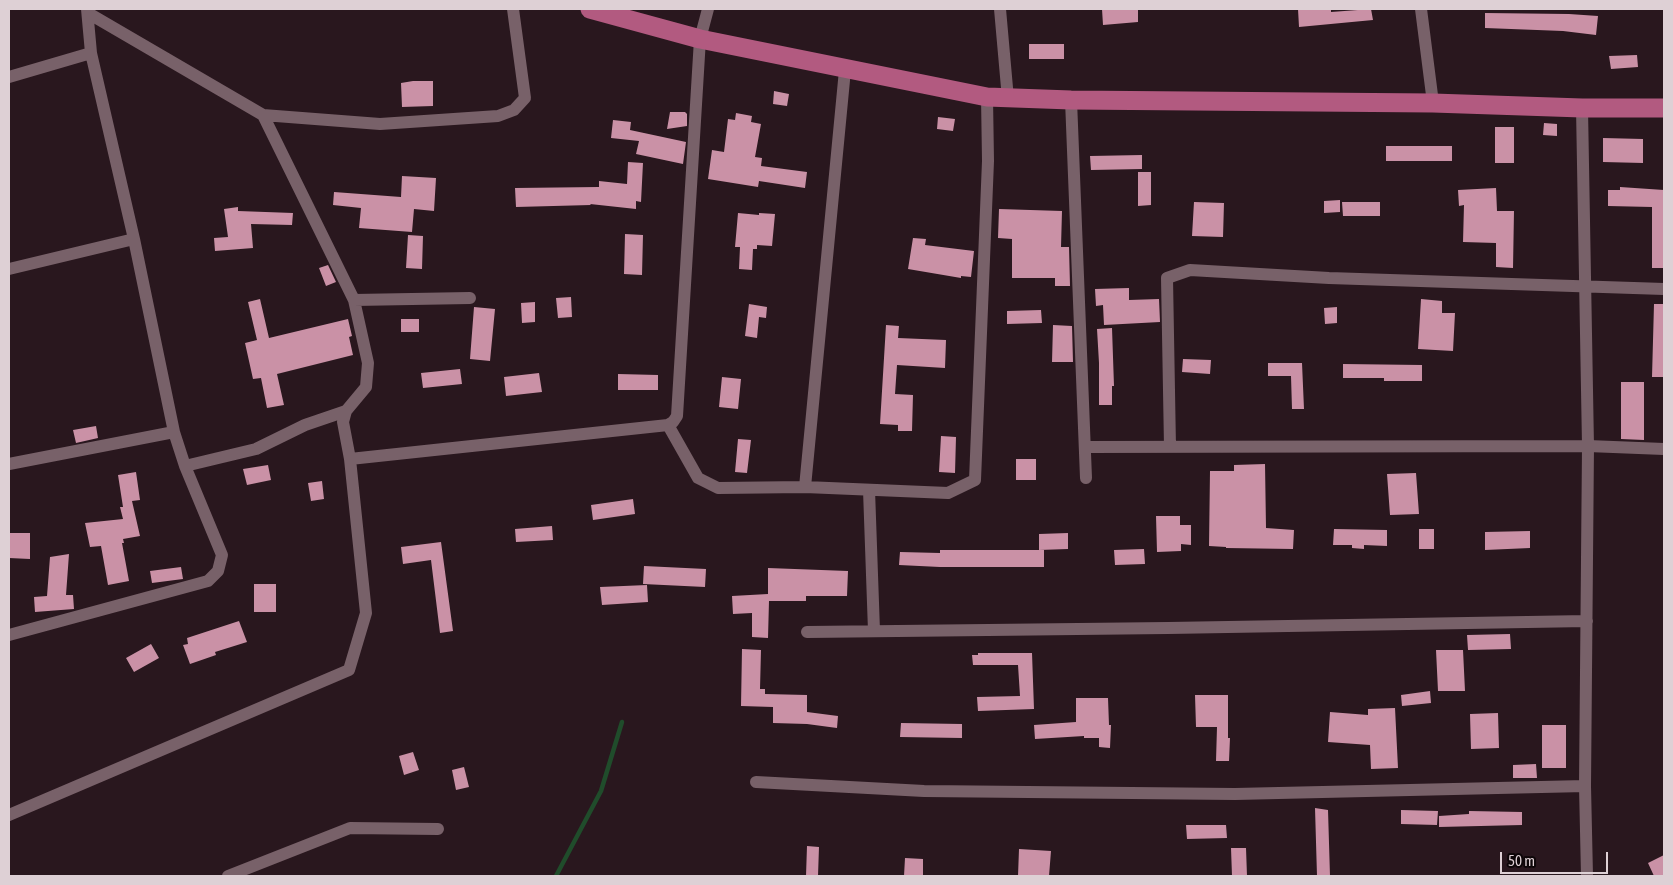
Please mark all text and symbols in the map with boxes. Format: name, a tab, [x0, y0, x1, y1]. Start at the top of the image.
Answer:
scale bar	[1503, 842, 1610, 874]
text: 50 m	[1508, 852, 1535, 869]

